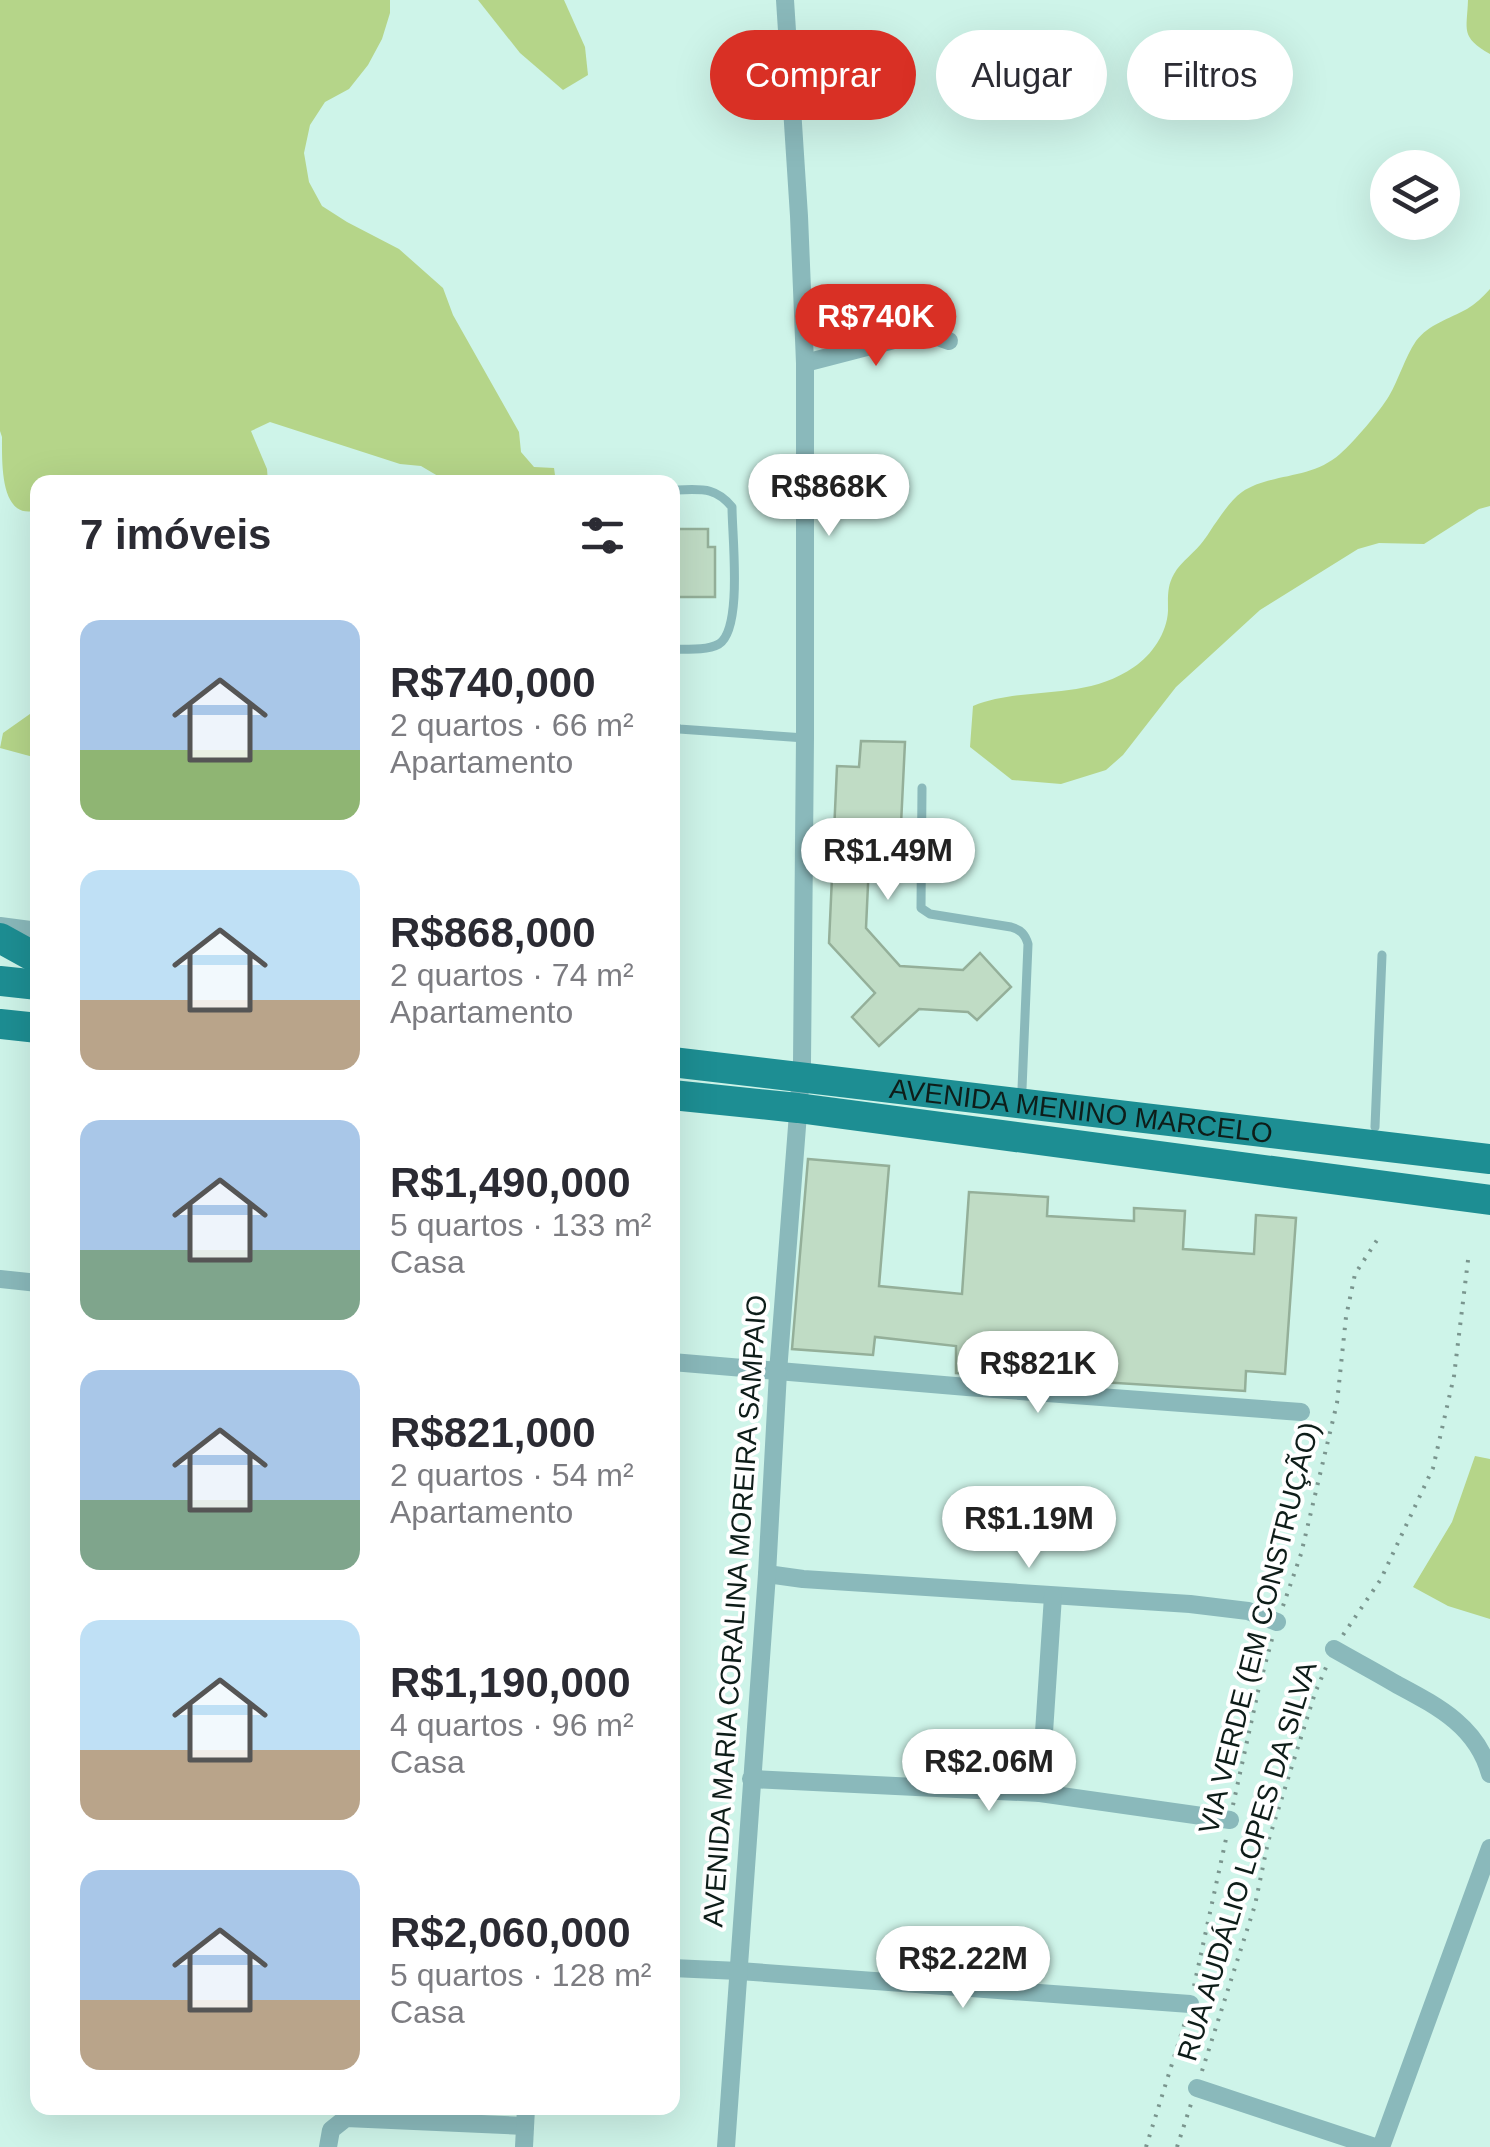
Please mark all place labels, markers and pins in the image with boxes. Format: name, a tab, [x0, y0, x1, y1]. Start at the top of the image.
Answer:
pin: R$740K	[795, 284, 957, 369]
pin: R$868K	[748, 454, 910, 539]
pin: R$1.49M	[796, 818, 980, 903]
pin: R$821K	[957, 1331, 1119, 1416]
pin: R$1.19M	[937, 1486, 1121, 1571]
pin: R$2.06M	[897, 1729, 1081, 1814]
pin: R$2.22M	[871, 1926, 1055, 2011]

